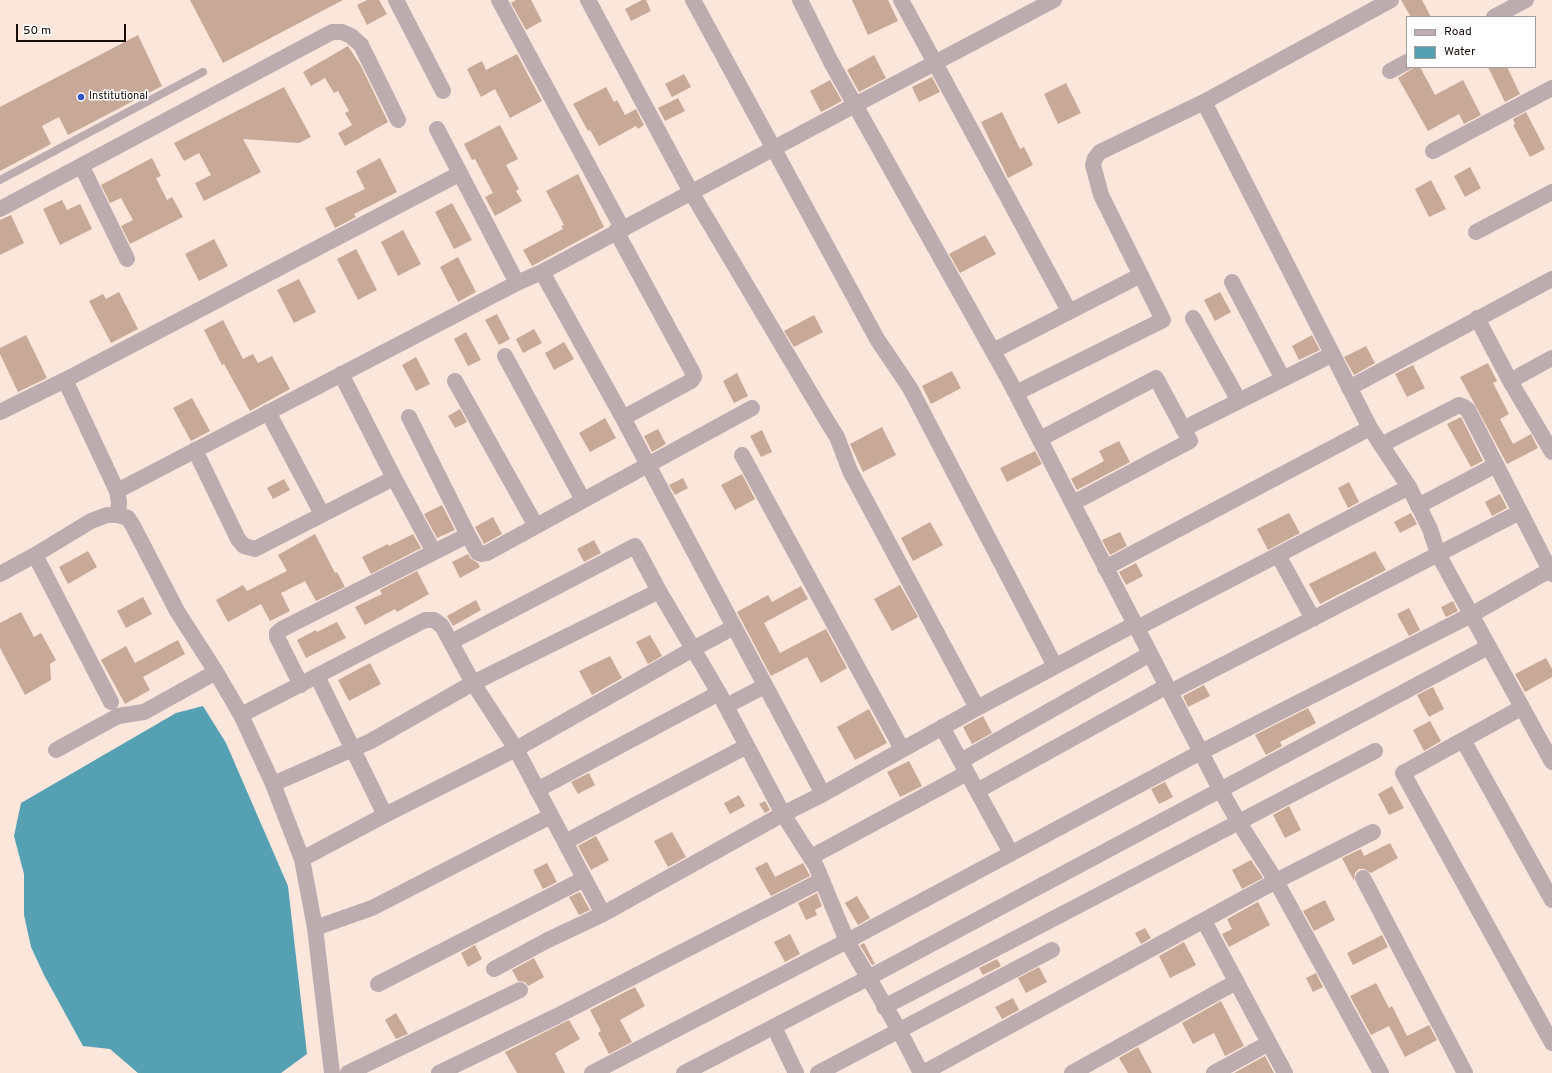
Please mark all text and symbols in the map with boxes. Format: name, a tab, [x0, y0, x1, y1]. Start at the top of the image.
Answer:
scale bar	[18, 16, 128, 42]
legend	[1406, 16, 1536, 68]
text: 50 m	[23, 23, 51, 39]
text: Road	[1444, 24, 1472, 40]
text: Water	[1444, 44, 1476, 60]
place label: Institutional	[89, 90, 148, 104]
marker: Institutional	[76, 92, 86, 102]

